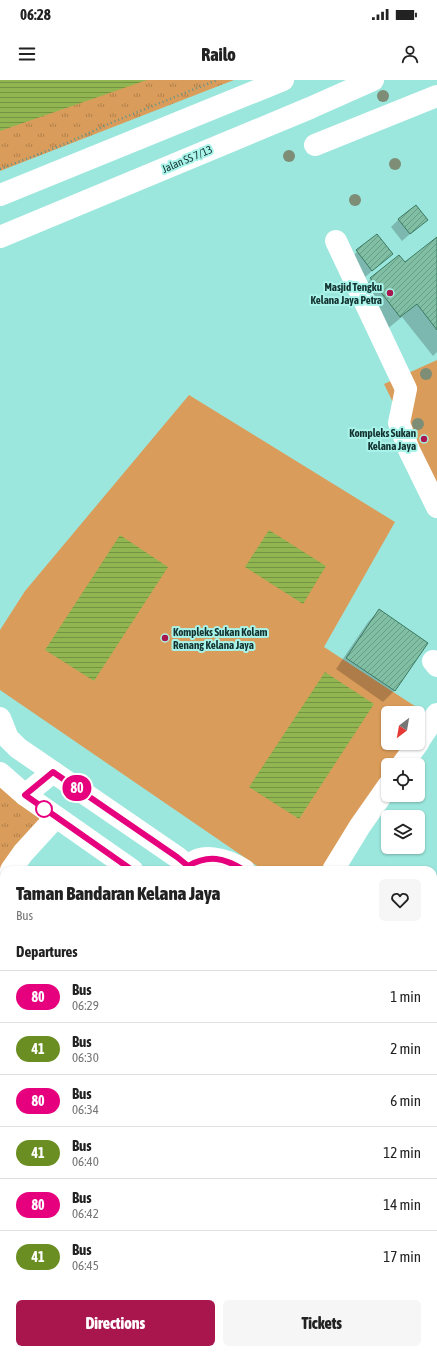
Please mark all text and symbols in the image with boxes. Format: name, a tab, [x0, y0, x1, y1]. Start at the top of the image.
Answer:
text: 06:28	[20, 6, 51, 23]
icon: menu	[16, 43, 38, 65]
icon: person	[399, 43, 421, 65]
text: Railo	[201, 44, 236, 65]
street label: Jalan SS 7/13	[160, 143, 214, 175]
place label: Masjid Tengku Kelana Jaya Petra	[311, 281, 382, 306]
marker: Masjid Tengku Kelana Jaya Petra	[385, 288, 395, 298]
place label: Kompleks Sukan Kelana Jaya	[349, 427, 416, 452]
marker: Kompleks Sukan Kelana Jaya	[419, 434, 429, 444]
place label: Kompleks Sukan Kolam Renang Kelana Jaya	[173, 626, 268, 651]
marker: Kompleks Sukan Kolam Renang Kelana Jaya	[160, 633, 170, 643]
north arrow	[381, 706, 425, 750]
map controls	[381, 706, 425, 854]
button: locate	[381, 758, 425, 802]
line badge: 80	[59, 775, 95, 801]
text: 80	[70, 780, 84, 796]
unlabelled marker	[35, 800, 53, 818]
button: layers	[381, 810, 425, 854]
button: heart	[379, 879, 421, 921]
text: Taman Bandaran Kelana Jaya	[16, 882, 220, 904]
text: Bus	[16, 908, 33, 923]
text: Departures	[16, 943, 78, 960]
text: Bus	[72, 981, 92, 998]
text: 1 min	[390, 988, 421, 1005]
text: 80	[31, 989, 45, 1005]
text: 06:29	[72, 998, 99, 1013]
text: Bus	[72, 1033, 92, 1050]
text: 2 min	[390, 1040, 421, 1057]
text: 41	[31, 1041, 45, 1057]
text: 06:30	[72, 1050, 99, 1065]
text: Bus	[72, 1085, 92, 1102]
text: 6 min	[390, 1092, 421, 1109]
text: 80	[31, 1093, 45, 1109]
text: 06:34	[72, 1102, 99, 1117]
text: Bus	[72, 1137, 92, 1154]
text: 12 min	[383, 1144, 421, 1161]
text: 41	[31, 1145, 45, 1161]
text: 06:40	[72, 1154, 99, 1169]
text: Bus	[72, 1189, 92, 1206]
text: 14 min	[383, 1196, 421, 1213]
text: 80	[31, 1197, 45, 1213]
text: 06:42	[72, 1206, 99, 1221]
text: Bus	[72, 1241, 92, 1258]
text: 17 min	[383, 1248, 421, 1265]
text: 41	[31, 1249, 45, 1265]
text: 06:45	[72, 1258, 99, 1273]
button: Directions	[16, 1300, 215, 1346]
button: Tickets	[223, 1300, 421, 1346]

